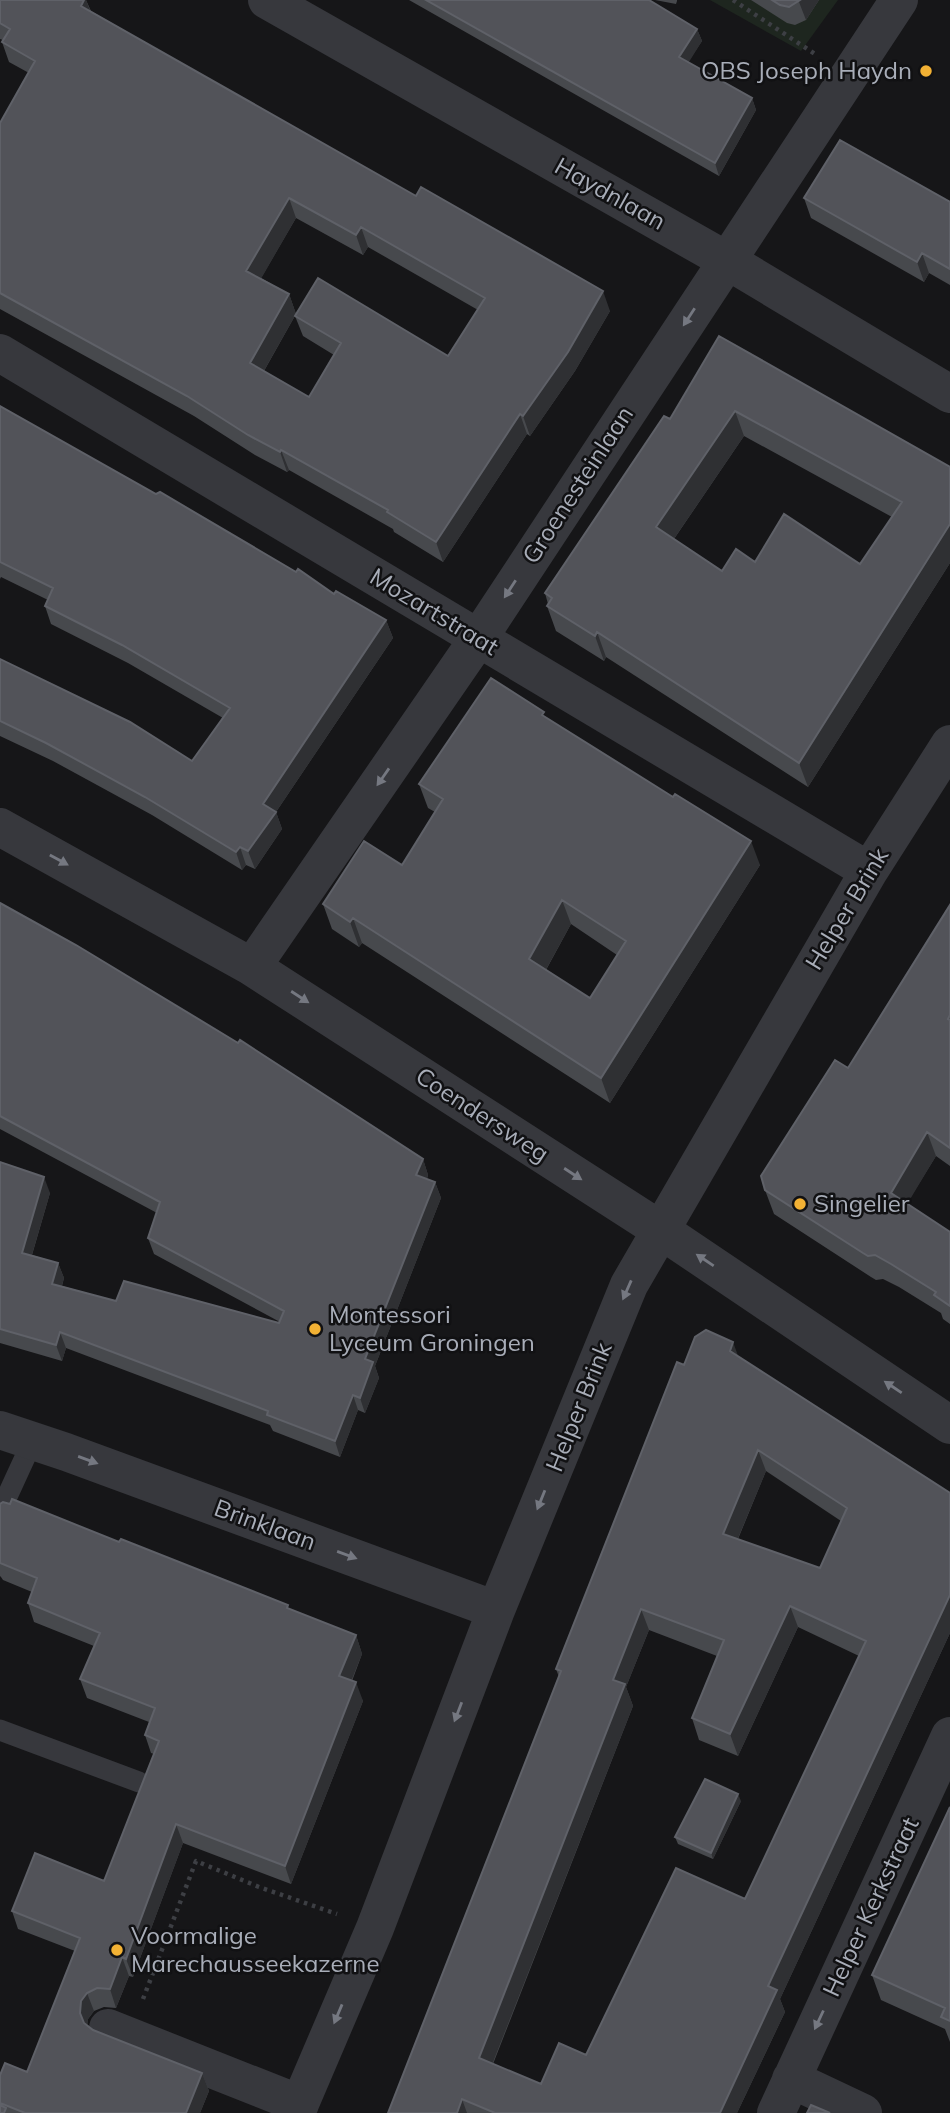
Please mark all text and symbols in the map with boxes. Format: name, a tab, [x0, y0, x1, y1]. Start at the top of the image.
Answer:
place label: OBS Joseph Haydn	[701, 55, 912, 85]
marker: OBS Joseph Haydn	[918, 63, 934, 79]
street label: Haydnlaan	[550, 150, 671, 236]
one-way arrow	[682, 307, 695, 326]
street label: Groenesteinlaan	[515, 400, 639, 569]
street label: Mozartstraat	[365, 561, 504, 661]
one-way arrow	[504, 579, 517, 599]
one-way arrow	[376, 768, 390, 786]
street label: Helper Brink	[798, 842, 895, 975]
one-way arrow	[50, 854, 69, 866]
one-way arrow	[290, 991, 309, 1004]
street label: Coendersweg	[410, 1060, 555, 1168]
one-way arrow	[563, 1167, 583, 1180]
place label: Singelier	[814, 1188, 910, 1218]
marker: Singelier	[792, 1196, 808, 1212]
one-way arrow	[696, 1253, 714, 1267]
one-way arrow	[621, 1279, 632, 1300]
place label: Montessori Lyceum Groningen	[329, 1299, 535, 1357]
marker: Montessori Lyceum Groningen	[307, 1321, 323, 1337]
street label: Helper Brink	[539, 1337, 618, 1476]
one-way arrow	[884, 1381, 903, 1394]
one-way arrow	[77, 1454, 98, 1465]
one-way arrow	[535, 1490, 547, 1510]
street label: Brinklaan	[211, 1492, 320, 1556]
one-way arrow	[337, 1550, 358, 1561]
one-way arrow	[452, 1701, 463, 1722]
street label: Helper Kerkstraat	[815, 1812, 925, 2001]
place label: Voormalige Marechausseekazerne	[131, 1920, 379, 1978]
marker: Voormalige Marechausseekazerne	[109, 1942, 125, 1958]
one-way arrow	[332, 2004, 343, 2025]
one-way arrow	[813, 2010, 824, 2030]

